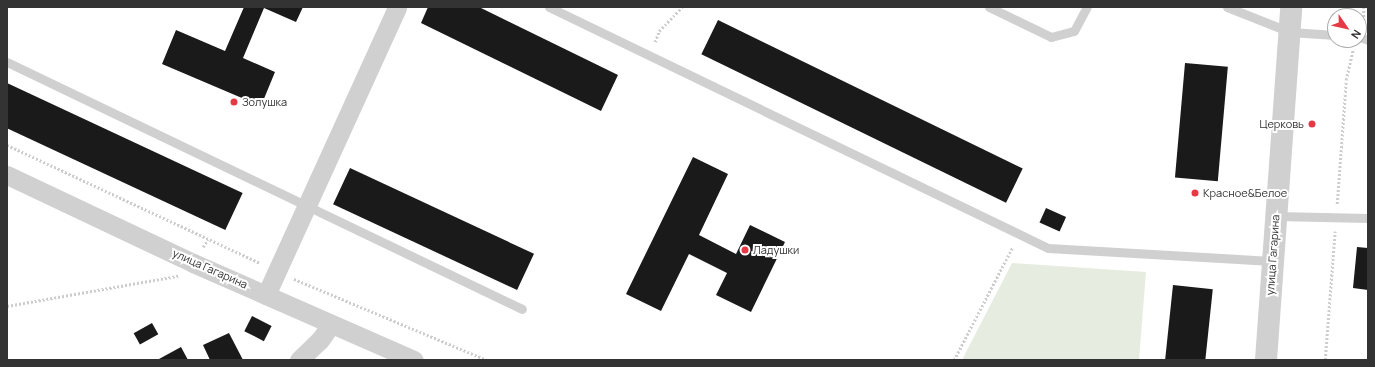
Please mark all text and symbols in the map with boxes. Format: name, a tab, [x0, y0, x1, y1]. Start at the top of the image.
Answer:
north arrow	[1327, 8, 1367, 48]
text: N	[1348, 27, 1365, 42]
place label: Золушка	[242, 95, 287, 109]
marker: Золушка	[229, 97, 239, 107]
place label: Церковь	[1260, 117, 1304, 131]
marker: Церковь	[1307, 119, 1317, 129]
place label: Красное&Белое	[1203, 186, 1287, 200]
marker: Красное&Белое	[1190, 188, 1200, 198]
street label: улица Гагарина	[1264, 214, 1282, 296]
place label: Ладушки	[753, 243, 799, 257]
marker: Ладушки	[740, 245, 750, 255]
street label: улица Гагарина	[170, 247, 250, 291]

